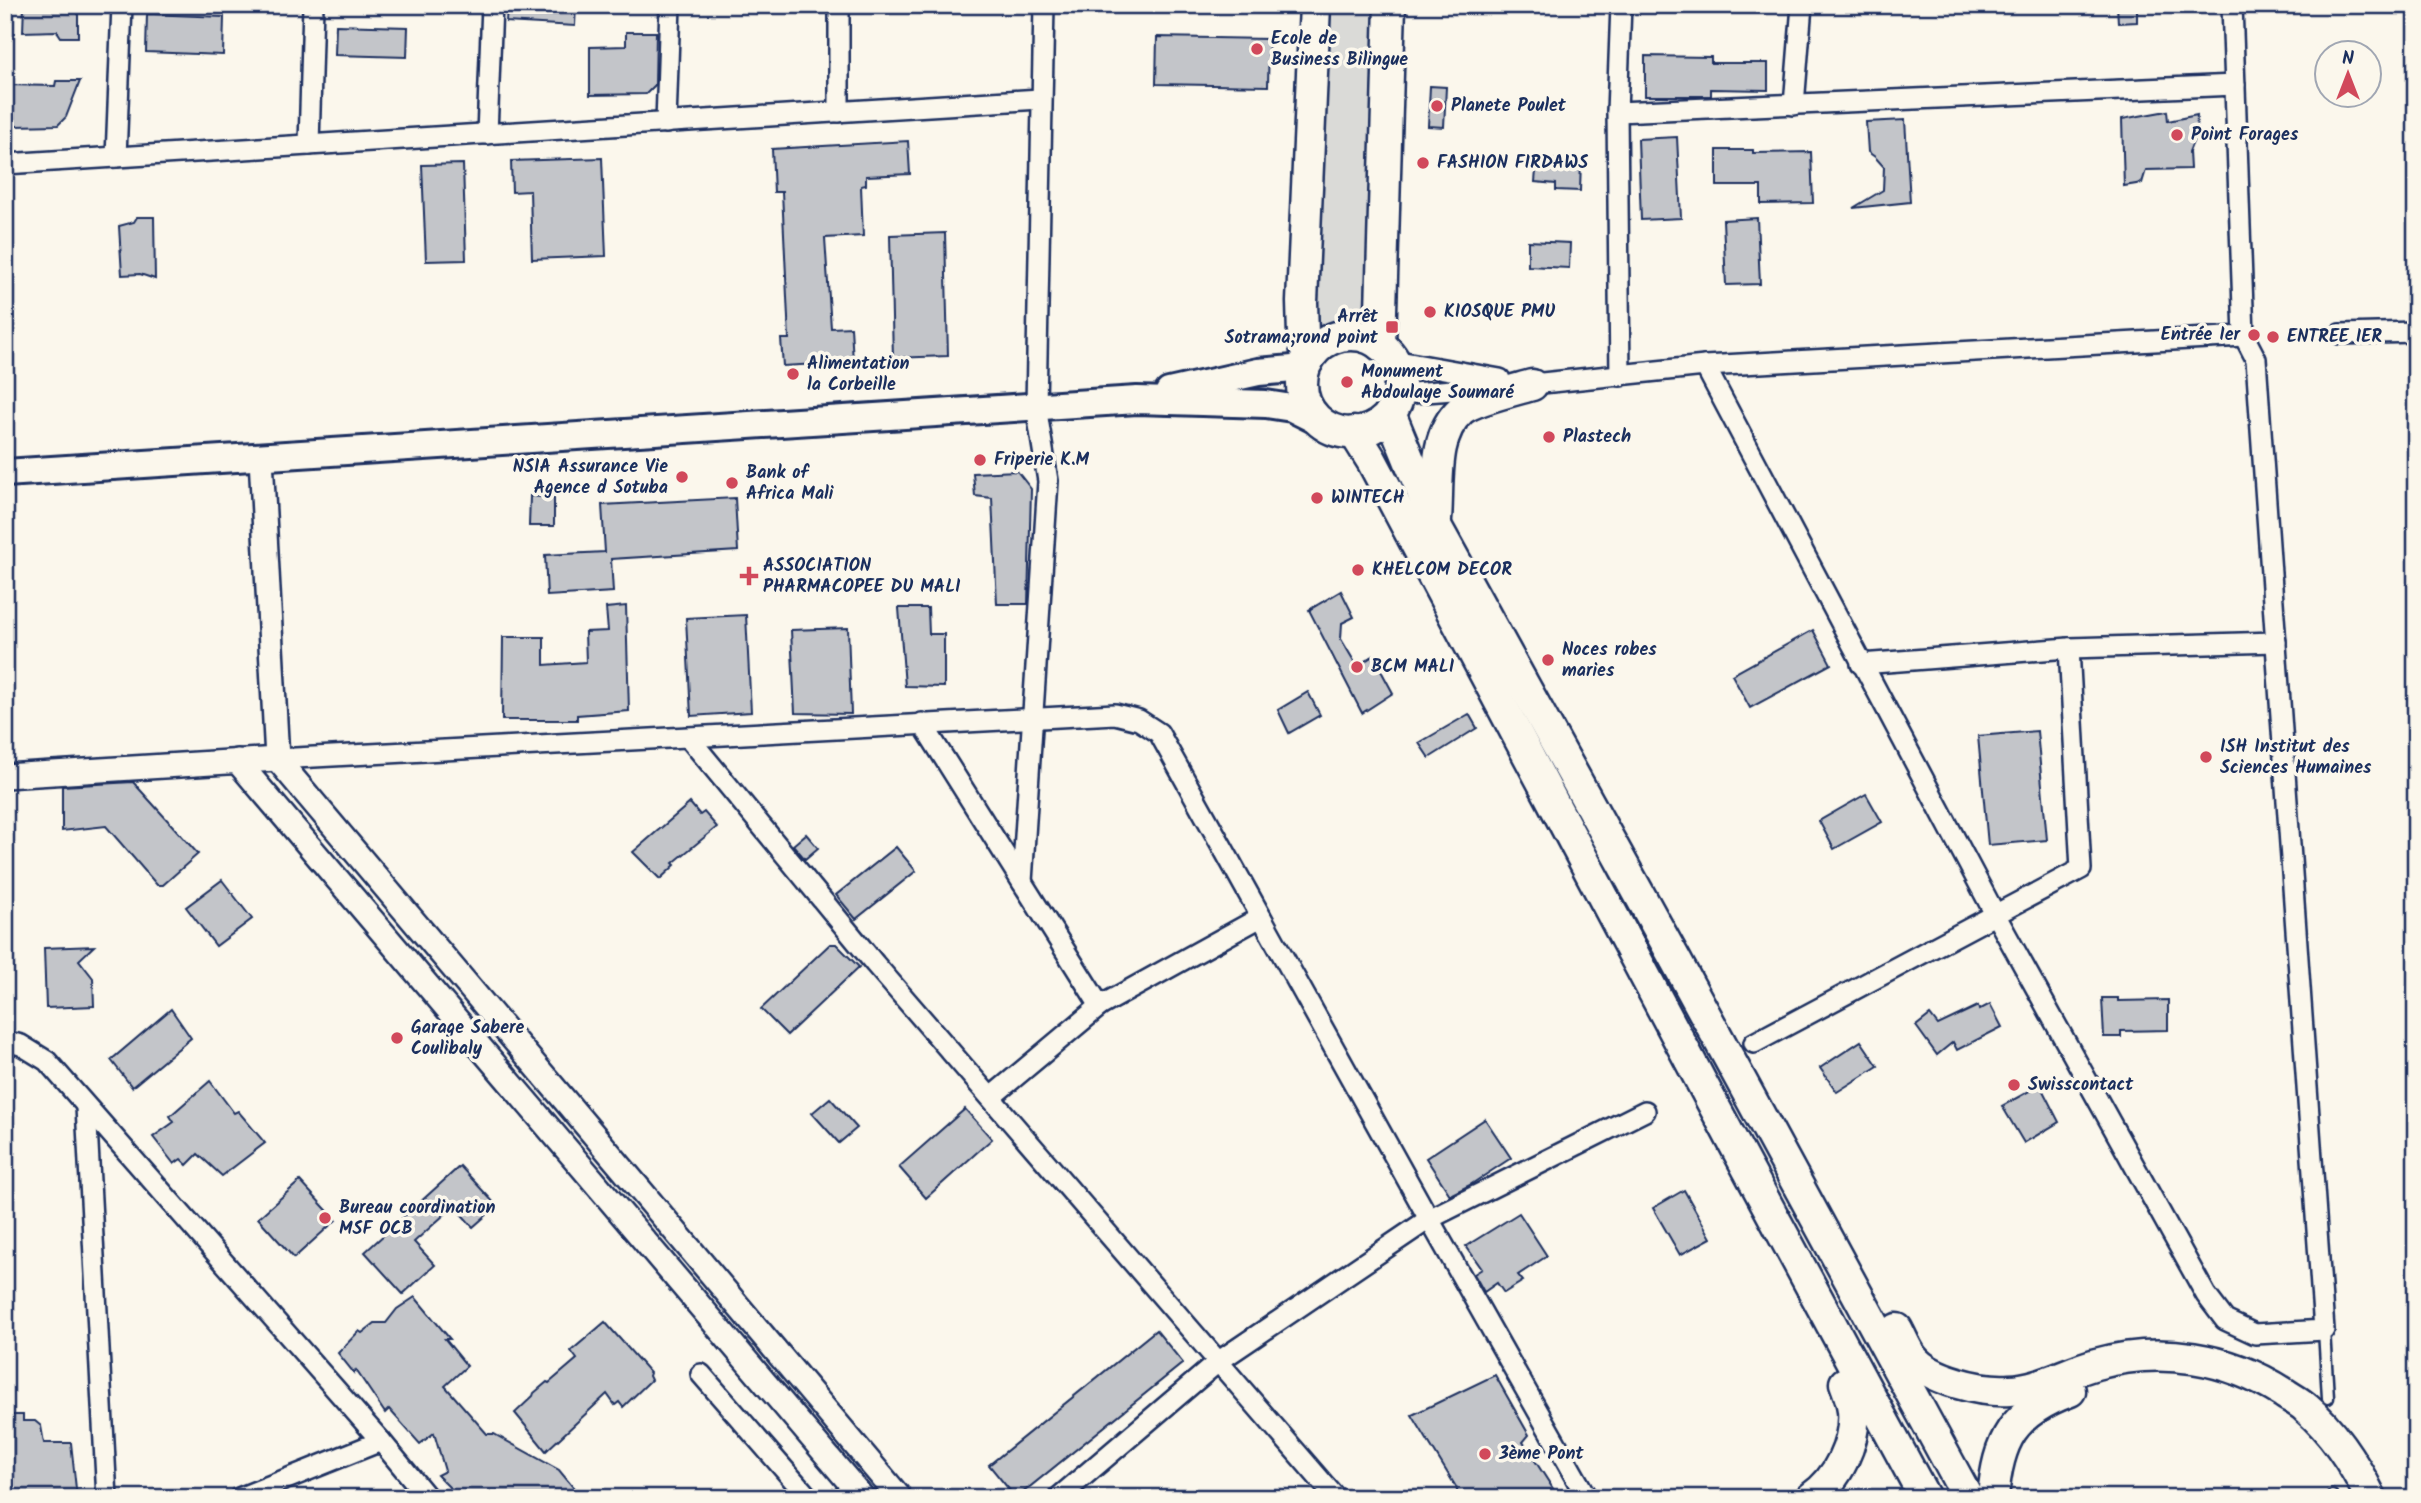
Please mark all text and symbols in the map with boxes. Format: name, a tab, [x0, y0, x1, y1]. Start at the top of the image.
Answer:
place label: Ecole de Business Bilingue	[1271, 25, 1408, 75]
north arrow	[2312, 38, 2382, 108]
marker: Ecole de Business Bilingue	[1249, 41, 1265, 57]
text: N	[2342, 44, 2354, 74]
place label: Planete Poulet	[1451, 92, 1567, 121]
marker: Planete Poulet	[1429, 98, 1445, 114]
place label: Point Forages	[2191, 121, 2299, 150]
marker: Point Forages	[2169, 127, 2185, 143]
place label: FASHION FIRDAWS	[1437, 149, 1588, 178]
marker: FASHION FIRDAWS	[1415, 155, 1431, 171]
place label: KIOSQUE PMU	[1444, 298, 1555, 327]
place label: Arrêt Sotrama;rond point	[1225, 303, 1379, 353]
marker: KIOSQUE PMU	[1422, 304, 1438, 320]
marker: Arrêt Sotrama;rond point	[1384, 319, 1400, 335]
place label: Entrée Ier	[2161, 321, 2241, 350]
place label: ENTREE IER	[2287, 323, 2382, 352]
marker: Entrée Ier	[2246, 327, 2262, 343]
marker: ENTREE IER	[2265, 329, 2281, 345]
place label: Alimentation la Corbeille	[807, 350, 910, 400]
place label: Monument Abdoulaye Soumaré	[1361, 358, 1515, 408]
marker: Alimentation la Corbeille	[785, 366, 801, 382]
marker: Monument Abdoulaye Soumaré	[1339, 374, 1355, 390]
place label: Plastech	[1563, 423, 1631, 452]
marker: Plastech	[1541, 429, 1557, 445]
place label: Friperie K.M	[994, 446, 1089, 475]
marker: Friperie K.M	[972, 452, 988, 468]
place label: NSIA Assurance Vie Agence d Sotuba	[513, 453, 668, 503]
place label: Bank of Africa Mali	[746, 459, 834, 509]
marker: NSIA Assurance Vie Agence d Sotuba	[674, 469, 690, 485]
marker: Bank of Africa Mali	[724, 475, 740, 491]
place label: WINTECH	[1331, 484, 1405, 513]
marker: WINTECH	[1309, 490, 1325, 506]
place label: ASSOCIATION PHARMACOPEE DU MALI	[763, 552, 961, 602]
place label: KHELCOM DECOR	[1372, 556, 1512, 585]
marker: KHELCOM DECOR	[1350, 562, 1366, 578]
marker: ASSOCIATION PHARMACOPEE DU MALI	[741, 568, 757, 584]
place label: Noces robes maries	[1562, 636, 1657, 686]
marker: Noces robes maries	[1540, 652, 1556, 668]
place label: BCM MALI	[1371, 653, 1455, 682]
marker: BCM MALI	[1349, 659, 1365, 675]
place label: ISH Institut des Sciences Humaines	[2220, 733, 2372, 783]
marker: ISH Institut des Sciences Humaines	[2198, 749, 2214, 765]
place label: Garage Sabere Coulibaly	[411, 1014, 525, 1064]
marker: Garage Sabere Coulibaly	[389, 1030, 405, 1046]
place label: Swisscontact	[2028, 1071, 2134, 1100]
marker: Swisscontact	[2006, 1077, 2022, 1093]
place label: Bureau coordination MSF OCB	[339, 1194, 495, 1244]
marker: Bureau coordination MSF OCB	[317, 1210, 333, 1226]
place label: 3ème Pont	[1498, 1440, 1585, 1469]
marker: 3ème Pont	[1477, 1446, 1493, 1462]

